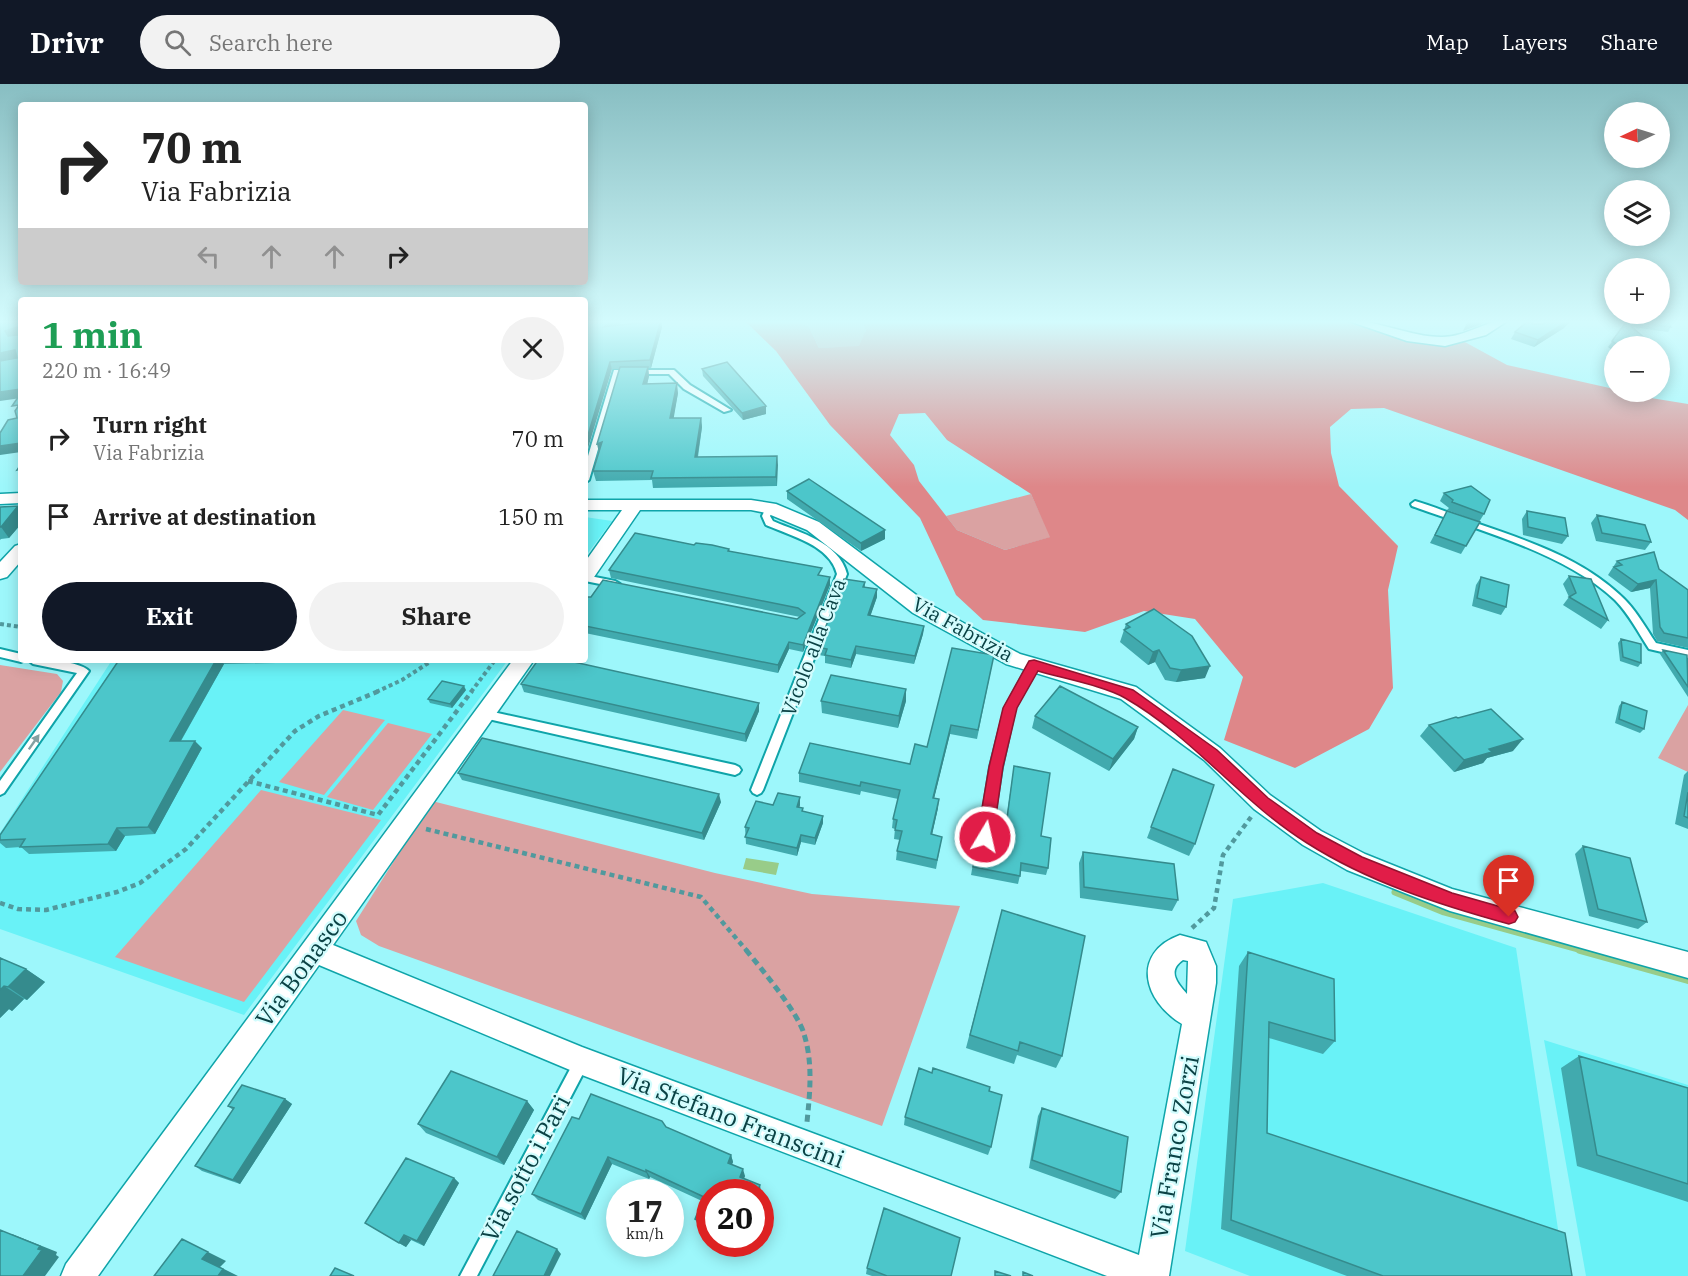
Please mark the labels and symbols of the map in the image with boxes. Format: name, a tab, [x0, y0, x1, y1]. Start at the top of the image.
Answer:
north arrow	[1604, 102, 1670, 168]
street label: Vicolo alla Cava	[774, 574, 852, 720]
street label: Via Fabrizia	[908, 590, 1018, 668]
one-way arrow	[28, 735, 40, 751]
position arrow	[953, 805, 1017, 869]
pin	[1483, 855, 1534, 917]
street label: Via Bonasco	[248, 903, 354, 1033]
street label: Via Franco Zorzi	[1142, 1053, 1206, 1241]
street label: Via Stefano Franscini	[613, 1059, 849, 1175]
street label: Via sotto i Pari	[473, 1089, 577, 1247]
speed limit sign: 20	[696, 1179, 774, 1257]

